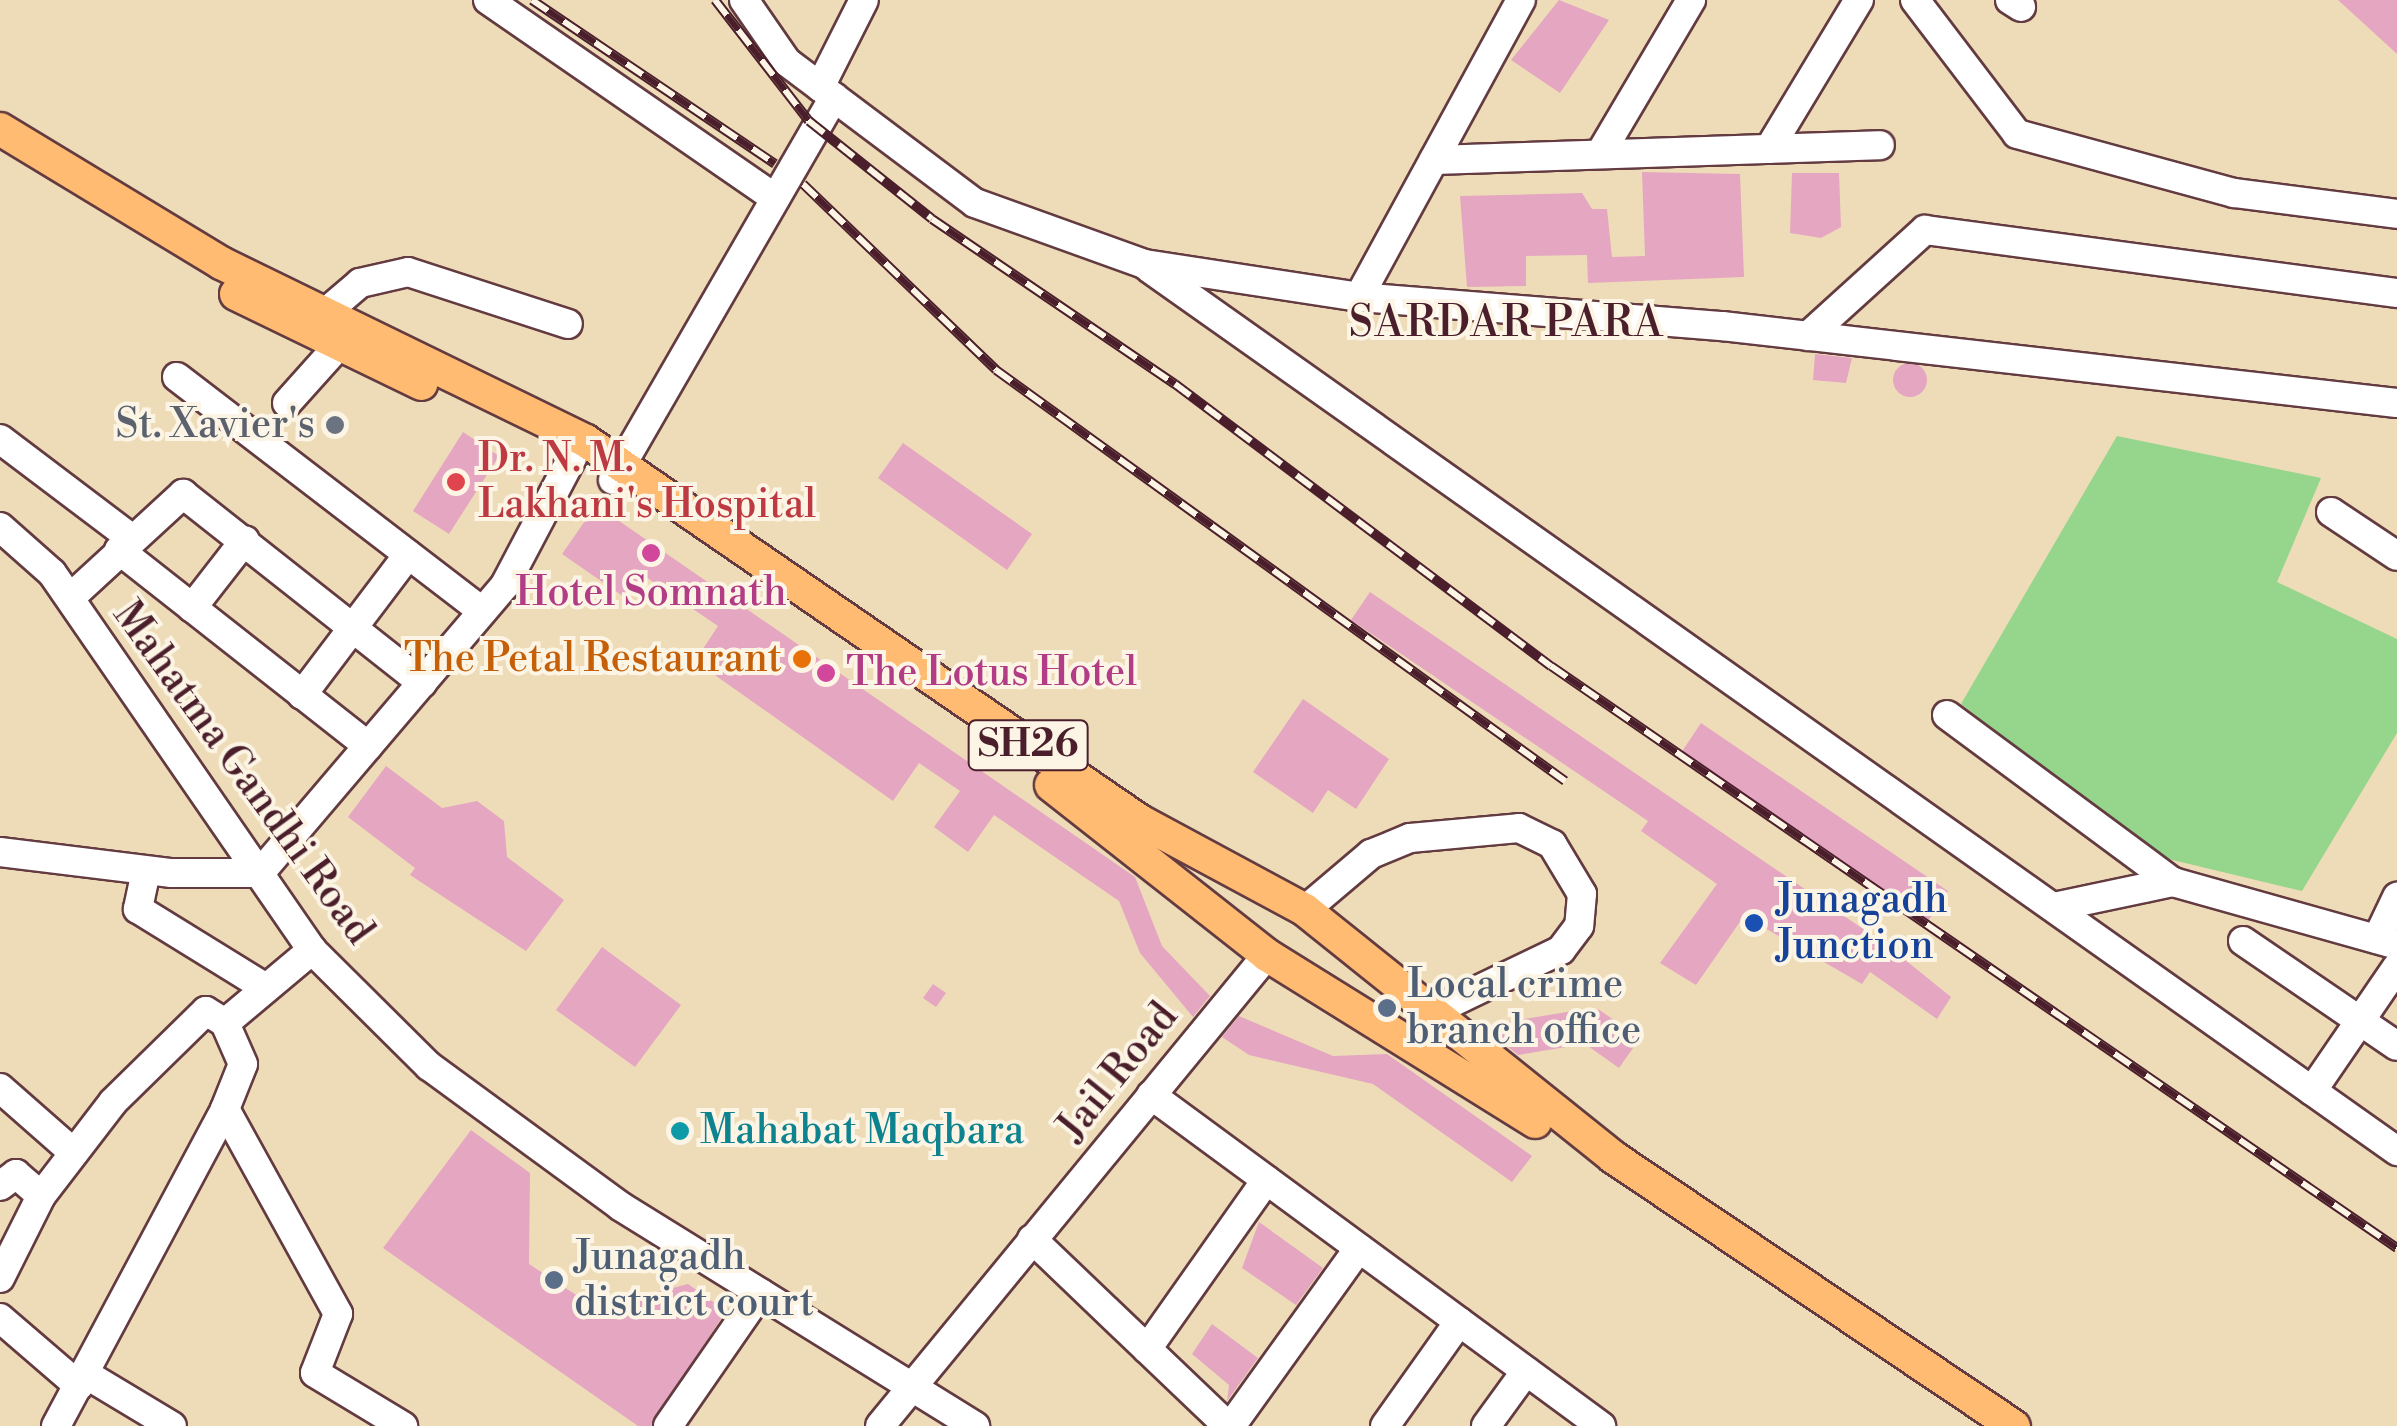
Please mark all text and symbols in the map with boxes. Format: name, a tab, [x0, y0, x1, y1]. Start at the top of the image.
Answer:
district label: SARDAR PARA	[1349, 299, 1665, 349]
place label: St. Xavier's	[116, 401, 315, 449]
marker: St. Xavier's	[324, 414, 346, 436]
place label: Dr. N. M. Lakhani's Hospital	[478, 435, 816, 529]
marker: Dr. N. M. Lakhani's Hospital	[443, 469, 469, 495]
marker: Hotel Somnath	[640, 542, 662, 564]
place label: Hotel Somnath	[515, 569, 787, 617]
street label: Mahatma Gandhi Road	[103, 592, 383, 954]
place label: The Petal Restaurant	[404, 635, 782, 683]
marker: The Petal Restaurant	[791, 648, 813, 670]
place label: The Lotus Hotel	[846, 649, 1137, 697]
marker: The Lotus Hotel	[815, 662, 837, 684]
road number: SH26	[966, 712, 1090, 778]
place label: Junagadh Junction	[1776, 876, 1948, 970]
marker: Junagadh Junction	[1741, 910, 1767, 936]
place label: Local crime branch office	[1407, 961, 1641, 1055]
street label: Jail Road	[1048, 993, 1188, 1151]
marker: Local crime branch office	[1376, 997, 1398, 1019]
place label: Mahabat Maqbara	[700, 1107, 1024, 1155]
marker: Mahabat Maqbara	[669, 1120, 691, 1142]
place label: Junagadh district court	[574, 1233, 814, 1327]
marker: Junagadh district court	[543, 1269, 565, 1291]

